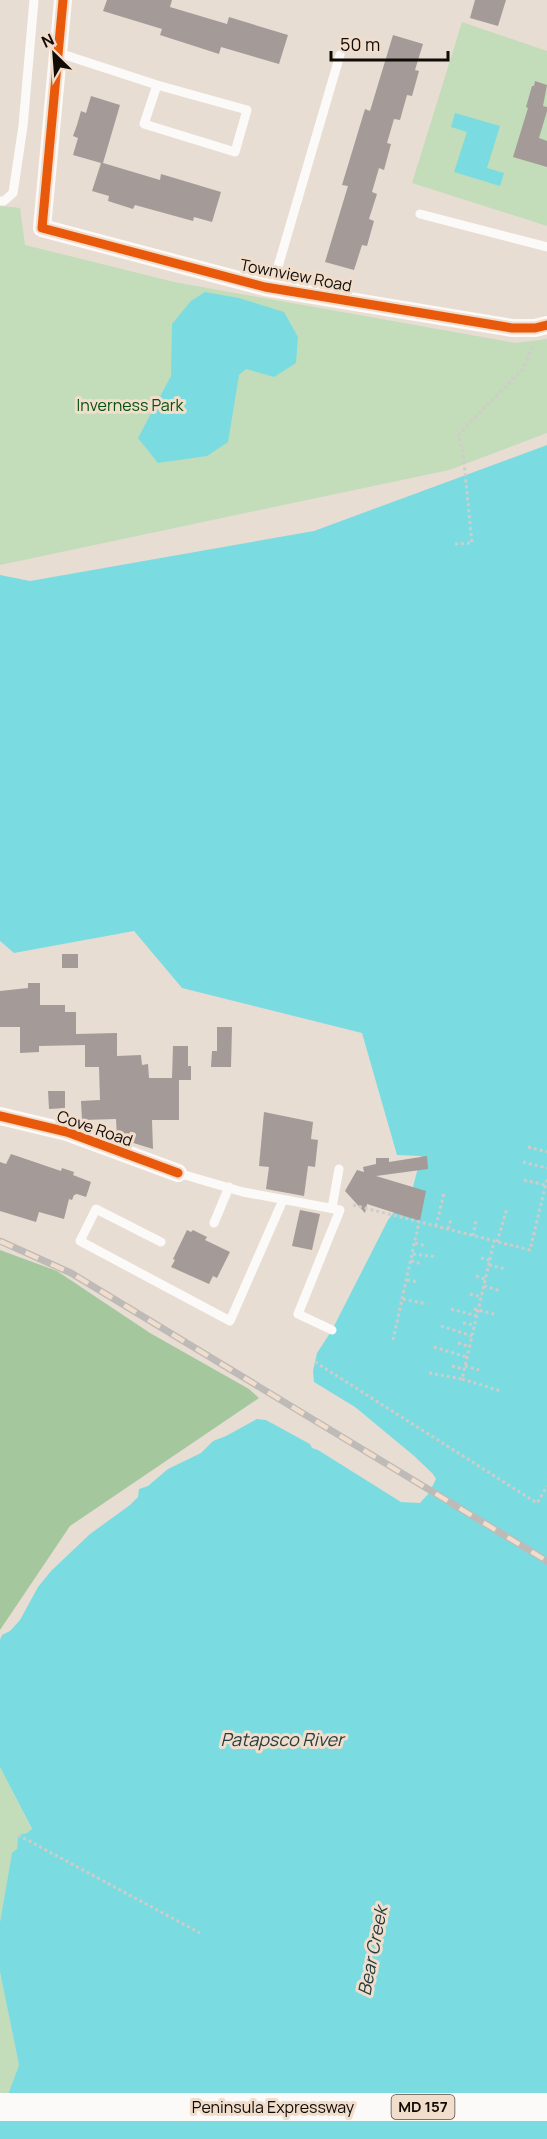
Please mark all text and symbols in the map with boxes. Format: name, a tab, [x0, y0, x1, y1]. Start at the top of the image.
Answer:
north arrow	[24, 24, 84, 84]
scale bar	[331, 24, 448, 62]
text: N	[38, 28, 58, 53]
text: 50 m	[340, 32, 380, 56]
street label: Townview Road	[238, 253, 354, 297]
park label: Inverness Park	[77, 394, 184, 416]
street label: Cove Road	[54, 1105, 136, 1151]
water label: Patapsco River	[221, 1727, 346, 1751]
water label: Bear Creek	[352, 1901, 393, 1998]
road number: MD 157	[392, 2095, 454, 2119]
street label: Peninsula Expressway	[192, 2096, 355, 2118]

